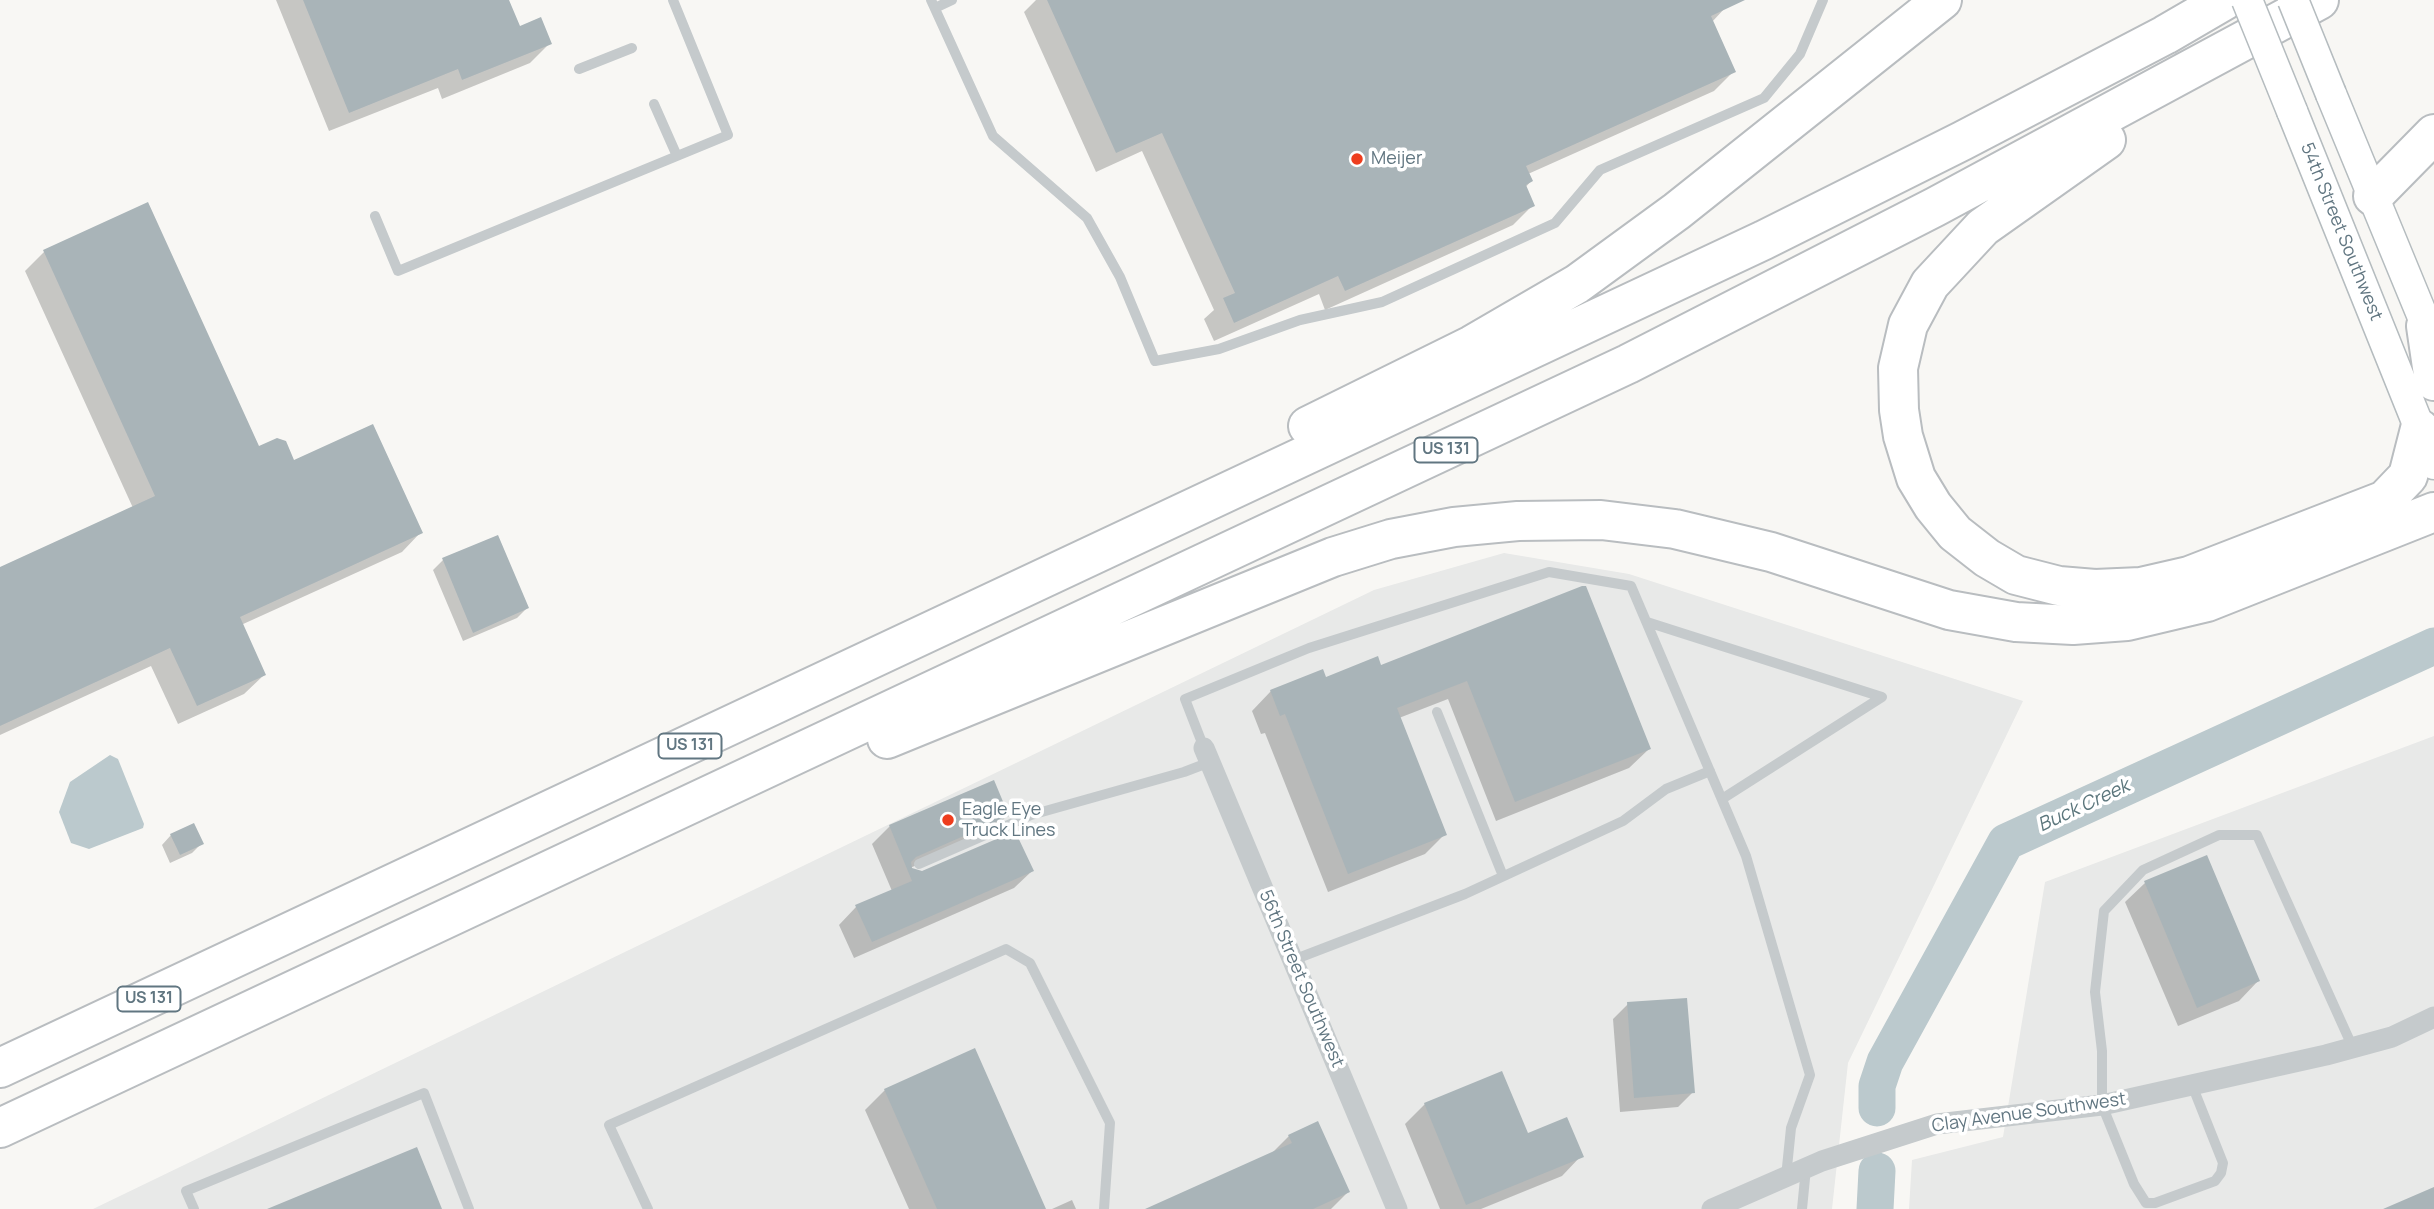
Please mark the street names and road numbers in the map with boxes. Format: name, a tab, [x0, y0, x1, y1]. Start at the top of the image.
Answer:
street label: 54th Street Southwest	[2295, 140, 2387, 324]
road number: US 131	[1414, 438, 1478, 463]
road number: US 131	[658, 734, 722, 758]
street label: 56th Street Southwest	[1254, 887, 1348, 1071]
road number: US 131	[118, 987, 180, 1012]
street label: Clay Avenue Southwest	[1931, 1089, 2127, 1137]

